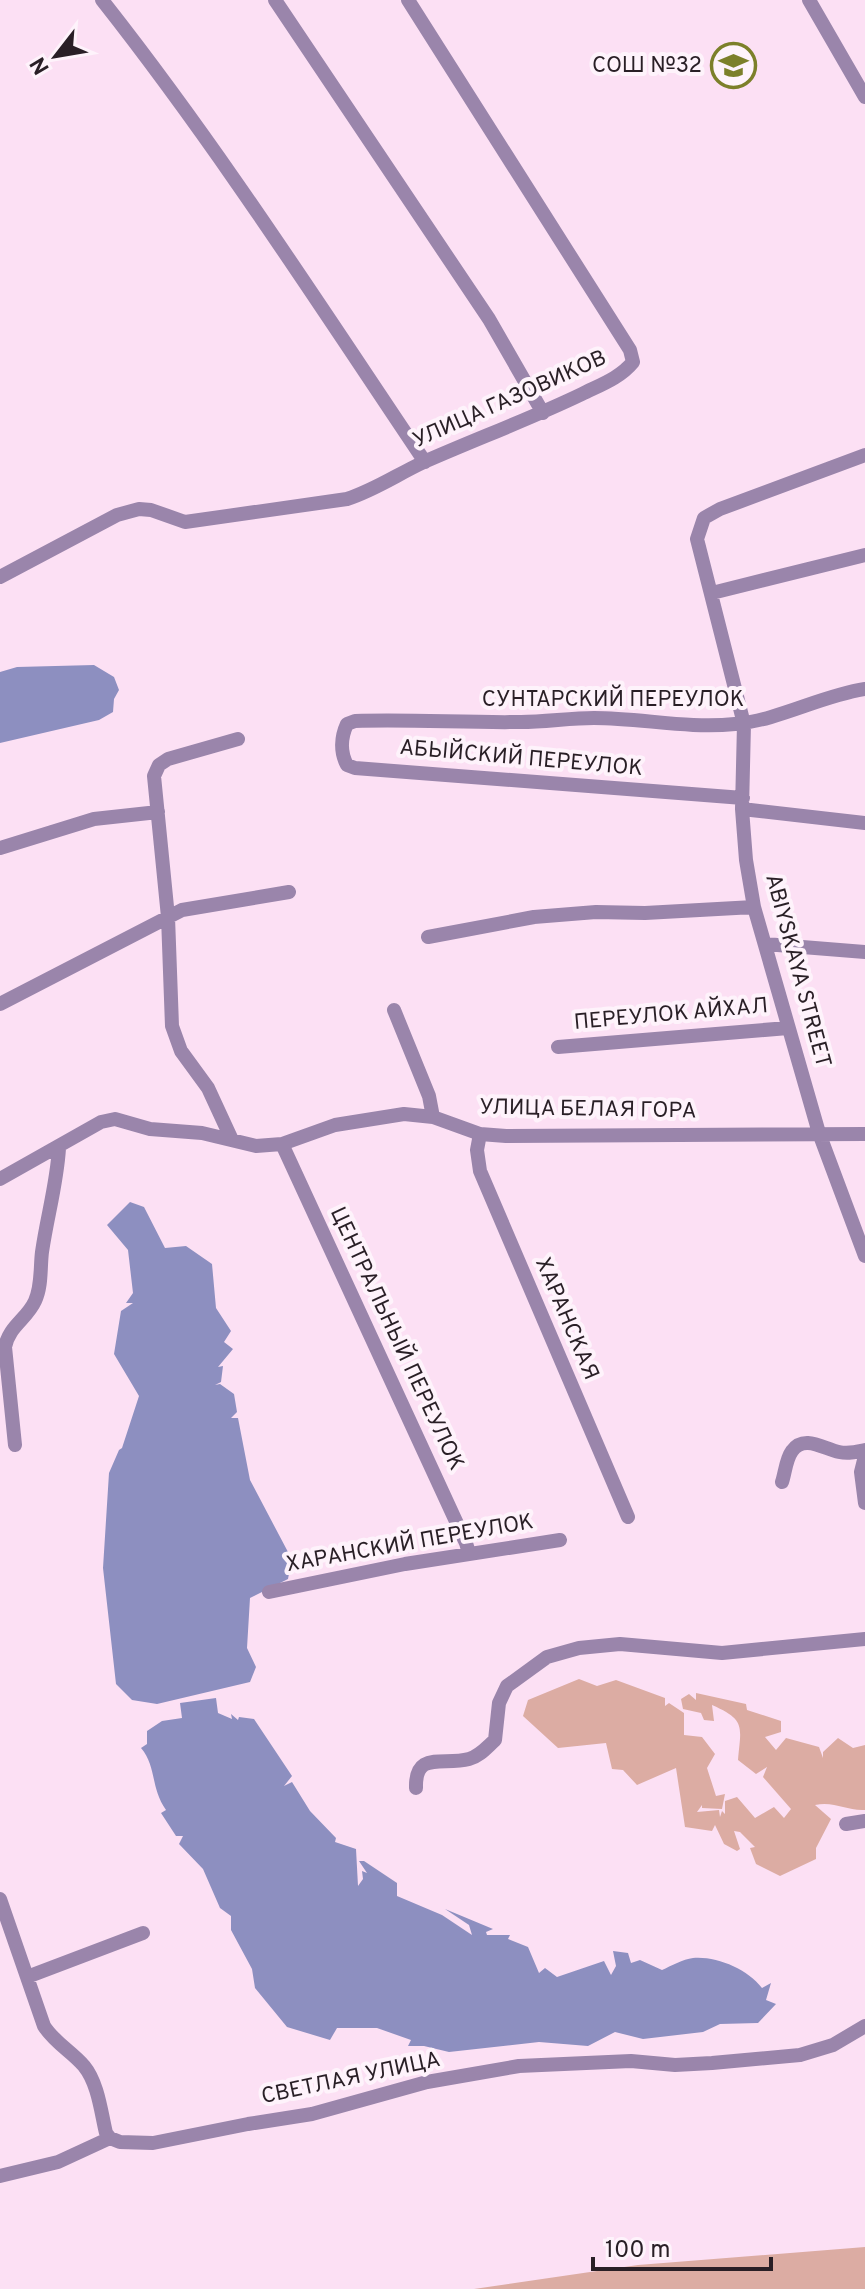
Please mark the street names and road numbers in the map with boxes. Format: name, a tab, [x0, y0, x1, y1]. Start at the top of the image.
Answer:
street label: УЛИЦА ГАЗОВИКОВ	[409, 345, 611, 455]
street label: СУНТАРСКИЙ ПЕРЕУЛОК	[482, 684, 744, 714]
street label: АБЫЙСКИЙ ПЕРЕУЛОК	[398, 732, 644, 783]
street label: ABIYSKAYA STREET	[758, 871, 836, 1071]
street label: ПЕРЕУЛОК АЙХАЛ	[573, 990, 769, 1037]
street label: УЛИЦА БЕЛАЯ ГОРА	[479, 1095, 697, 1125]
street label: ЦЕНТРАЛЬНЫЙ ПЕРЕУЛОК	[323, 1202, 472, 1475]
street label: ХАРАНСКАЯ	[528, 1254, 604, 1384]
street label: ХАРАНСКИЙ ПЕРЕУЛОК	[284, 1506, 536, 1579]
street label: СВЕТЛАЯ УЛИЦА	[259, 2047, 443, 2111]

